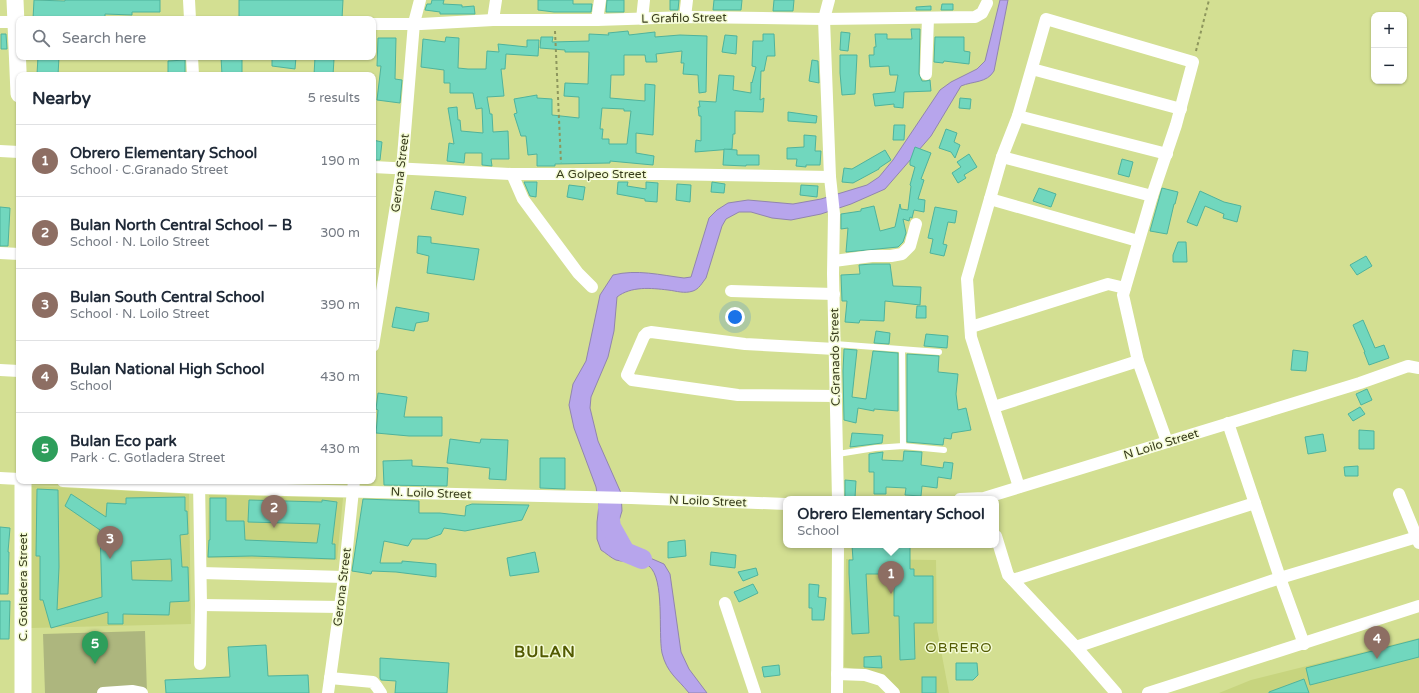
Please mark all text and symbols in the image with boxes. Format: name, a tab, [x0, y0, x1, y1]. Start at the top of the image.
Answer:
street label: L Grafilo Street	[641, 10, 727, 26]
map controls	[1371, 12, 1407, 84]
button: +	[1371, 12, 1407, 48]
search box	[16, 16, 376, 60]
icon: search	[30, 27, 52, 49]
text: Search here	[62, 29, 146, 47]
button: −	[1371, 48, 1407, 84]
text: Nearby	[32, 88, 91, 109]
text: 5 results	[308, 90, 360, 106]
street label: Gerona Street	[388, 133, 412, 213]
text: Obrero Elementary School	[70, 144, 257, 162]
text: 1	[41, 153, 49, 169]
text: 190 m	[320, 153, 360, 169]
text: School · C.Granado Street	[70, 162, 228, 178]
street label: A Golpeo Street	[556, 167, 647, 181]
text: Bulan North Central School – B	[70, 216, 292, 234]
text: 2	[41, 225, 49, 241]
text: 300 m	[320, 225, 360, 241]
text: School · N. Loilo Street	[70, 234, 210, 250]
text: Bulan South Central School	[70, 288, 264, 306]
text: 3	[41, 297, 49, 313]
text: 390 m	[320, 297, 360, 313]
text: School · N. Loilo Street	[70, 306, 210, 322]
your location	[725, 307, 745, 327]
street label: C.Granado Street	[827, 308, 843, 406]
text: Bulan National High School	[70, 360, 264, 378]
text: 4	[41, 369, 49, 385]
text: 430 m	[320, 369, 360, 385]
text: School	[70, 378, 112, 394]
street label: N Loilo Street	[1122, 426, 1201, 462]
text: Bulan Eco park	[70, 432, 177, 450]
text: 5	[41, 441, 49, 457]
text: 430 m	[320, 441, 360, 457]
text: Park · C. Gotladera Street	[70, 450, 225, 466]
street label: N. Loilo Street	[390, 485, 472, 501]
street label: N Loilo Street	[669, 493, 747, 509]
pin: 2	[261, 495, 287, 528]
popup	[783, 496, 999, 548]
text: Obrero Elementary School	[797, 505, 985, 523]
text: School	[797, 523, 839, 539]
pin: 3	[97, 526, 123, 559]
street label: C. Gotladera Street	[16, 532, 30, 641]
street label: Gerona Street	[330, 547, 354, 627]
pin: 1	[878, 561, 904, 594]
pin: 4	[1364, 626, 1390, 659]
pin: 5	[82, 631, 108, 664]
district label: OBRERO	[925, 639, 993, 656]
district label: BULAN	[514, 642, 576, 662]

